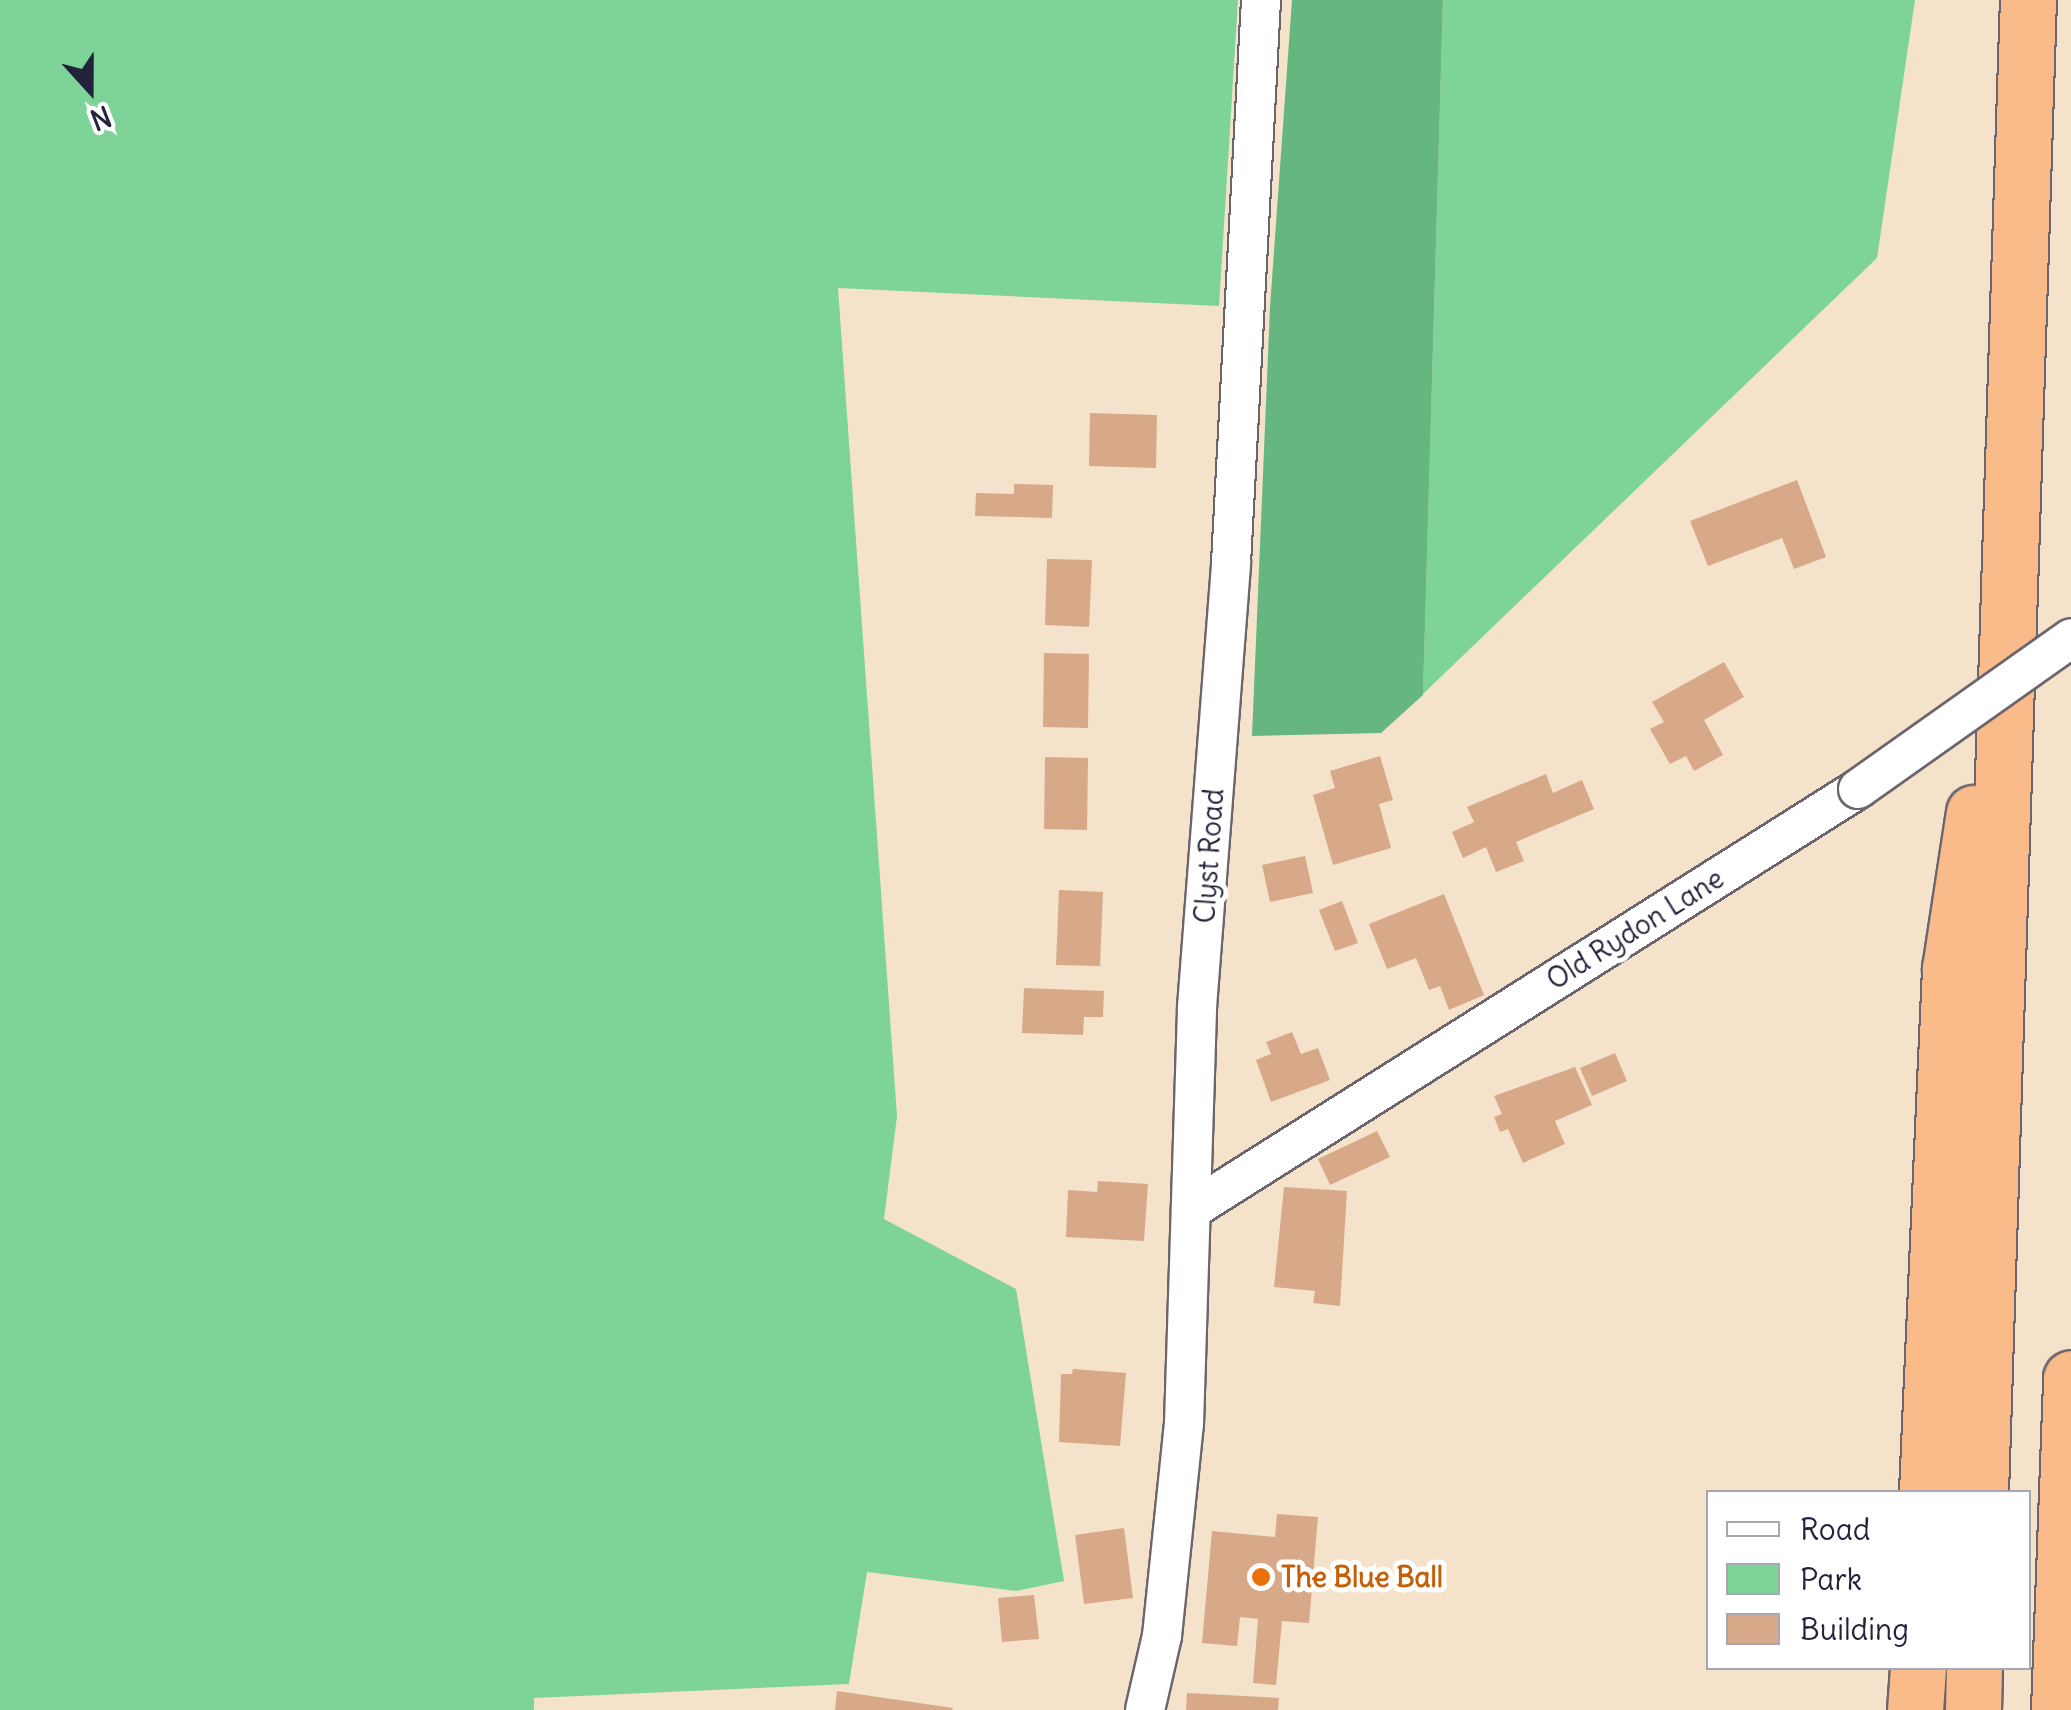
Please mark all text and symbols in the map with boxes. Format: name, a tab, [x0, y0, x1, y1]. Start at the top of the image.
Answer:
north arrow	[40, 40, 140, 140]
text: N	[85, 98, 116, 138]
street label: Clyst Road	[1188, 787, 1230, 925]
street label: Old Rydon Lane	[1540, 861, 1730, 997]
legend	[1706, 1490, 2031, 1670]
text: Road	[1800, 1510, 1870, 1548]
place label: The Blue Ball	[1281, 1560, 1443, 1594]
text: Park	[1800, 1560, 1862, 1598]
marker: The Blue Ball	[1250, 1566, 1272, 1588]
text: Building	[1800, 1610, 1909, 1648]

